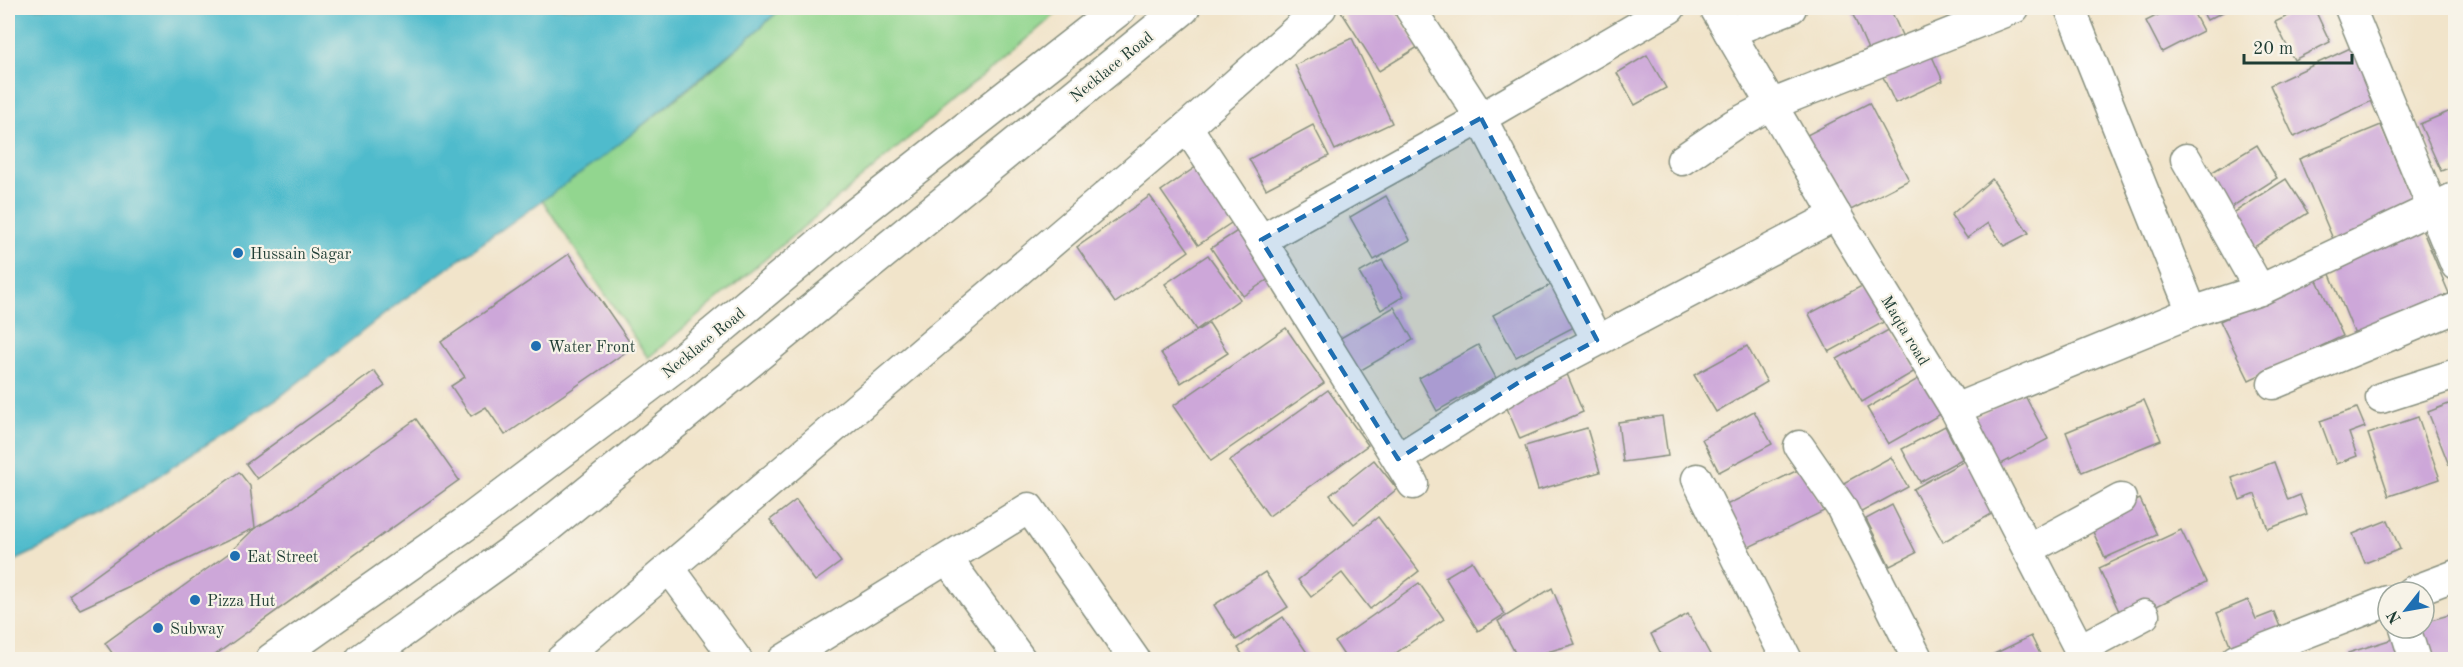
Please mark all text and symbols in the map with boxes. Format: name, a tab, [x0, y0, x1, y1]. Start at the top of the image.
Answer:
scale bar	[2244, 27, 2352, 65]
street label: Necklace Road	[1068, 29, 1157, 106]
text: 20 m	[2253, 40, 2293, 58]
marker: Hussain Sagar	[231, 246, 245, 260]
place label: Hussain Sagar	[250, 247, 352, 263]
street label: Maqta road	[1877, 293, 1931, 369]
street label: Necklace Road	[660, 305, 749, 382]
marker: Water Front	[529, 339, 543, 353]
place label: Water Front	[548, 340, 636, 356]
marker: Eat Street	[228, 549, 242, 563]
place label: Eat Street	[247, 550, 319, 566]
north arrow	[2376, 580, 2436, 640]
marker: Pizza Hut	[188, 593, 202, 607]
place label: Pizza Hut	[207, 594, 276, 610]
text: N	[2384, 607, 2405, 626]
marker: Subway	[151, 621, 165, 635]
place label: Subway	[170, 622, 225, 638]

